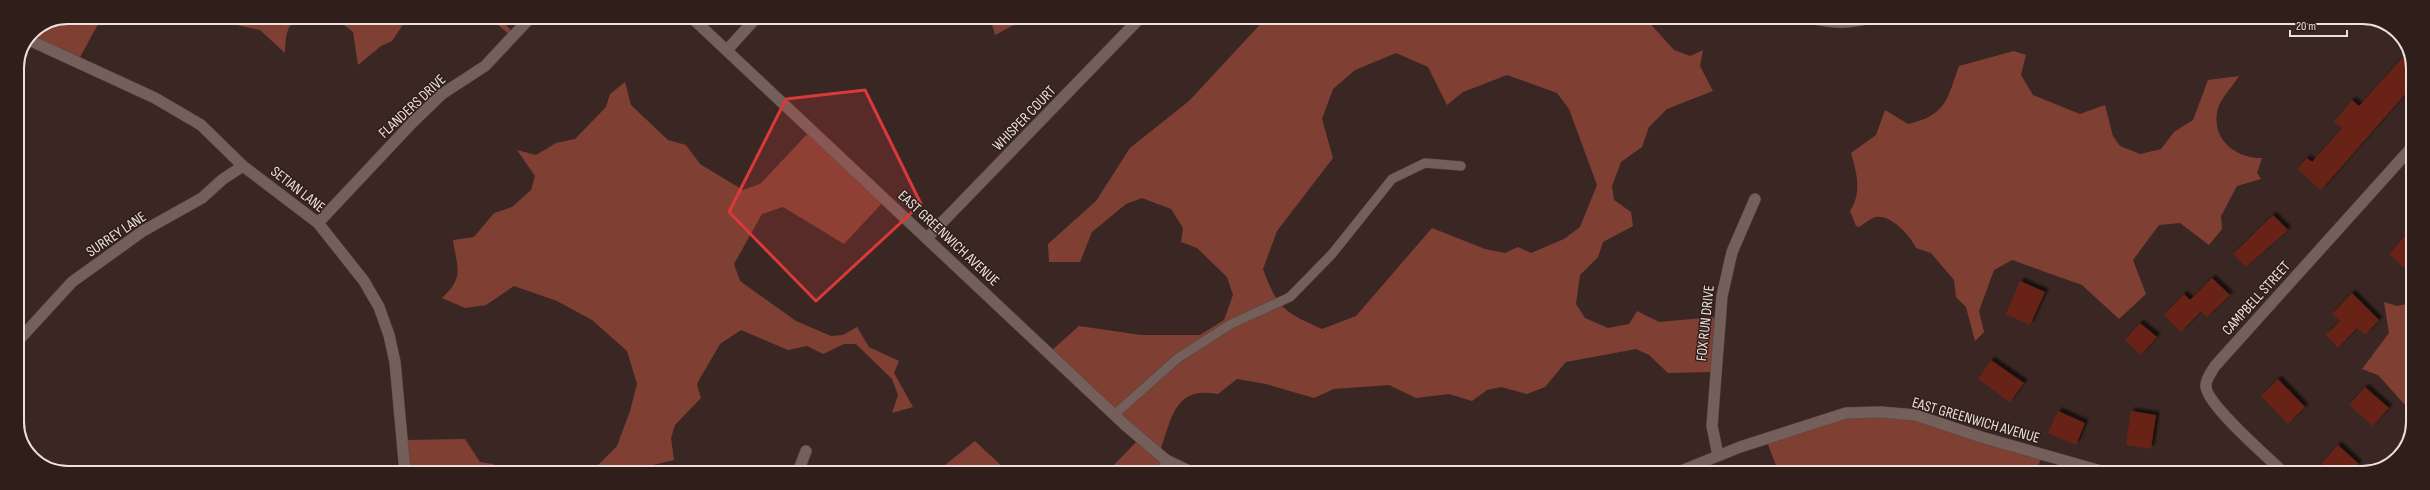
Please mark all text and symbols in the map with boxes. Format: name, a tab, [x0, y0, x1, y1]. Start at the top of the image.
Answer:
scale bar	[2290, 12, 2347, 38]
text: 20 m	[2296, 19, 2316, 34]
street label: FLANDERS DRIVE	[375, 70, 450, 142]
street label: WHISPER COURT	[989, 82, 1060, 155]
street label: SETIAN LANE	[267, 162, 329, 217]
street label: EAST GREENWICH AVENUE	[894, 186, 1003, 290]
street label: SURREY LANE	[83, 207, 150, 261]
street label: CAMPBELL STREET	[2218, 257, 2295, 339]
street label: FOX RUN DRIVE	[1692, 284, 1719, 362]
street label: EAST GREENWICH AVENUE	[1910, 393, 2042, 448]

